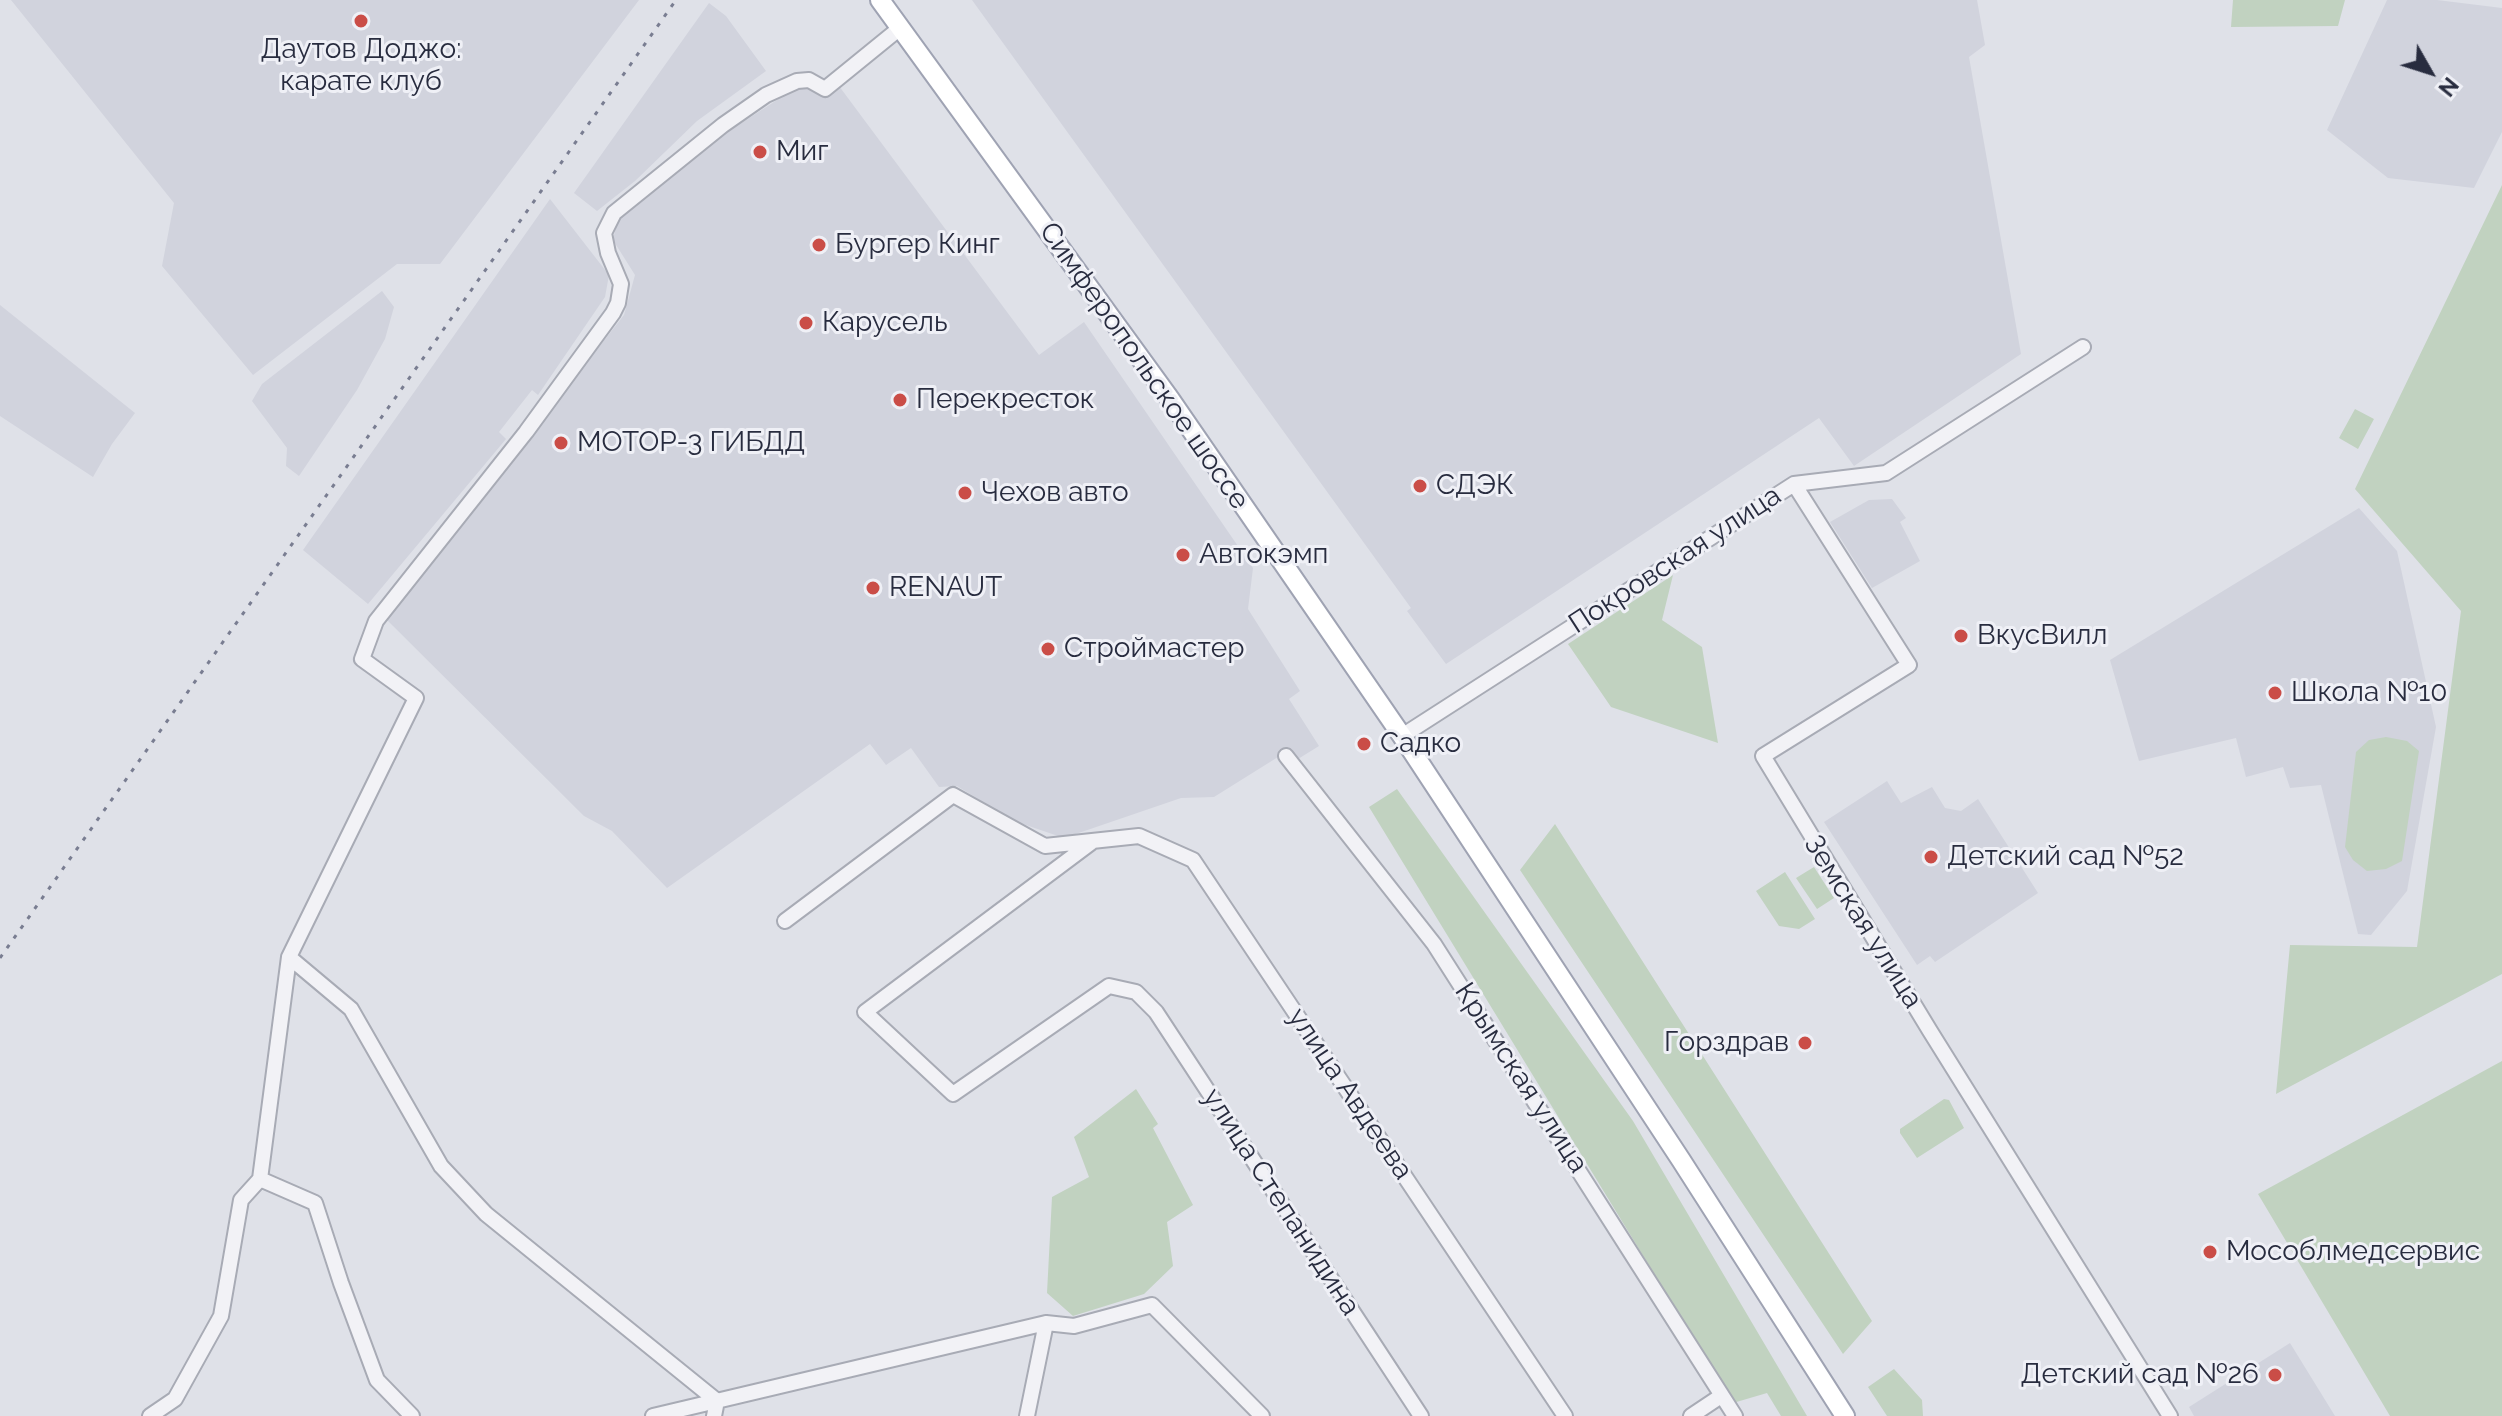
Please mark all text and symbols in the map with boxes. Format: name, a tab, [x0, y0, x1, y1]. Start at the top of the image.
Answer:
marker: Даутов Доджо: карате клуб	[352, 12, 370, 30]
north arrow	[2390, 32, 2470, 112]
place label: Даутов Доджо: карате клуб	[261, 33, 461, 99]
text: N	[2433, 72, 2464, 102]
place label: Миг	[776, 135, 829, 169]
marker: Миг	[751, 143, 769, 161]
street label: Симферопольское шоссе	[1032, 216, 1256, 516]
place label: Бургер Кинг	[835, 228, 1000, 262]
marker: Бургер Кинг	[810, 236, 828, 254]
place label: Карусель	[822, 306, 948, 340]
marker: Карусель	[797, 314, 815, 332]
place label: Перекресток	[916, 383, 1094, 417]
marker: Перекресток	[891, 391, 909, 409]
place label: МОТОР-3 ГИБДД	[577, 426, 805, 460]
marker: МОТОР-3 ГИБДД	[552, 434, 570, 452]
place label: СДЭК	[1436, 469, 1514, 503]
place label: Чехов авто	[981, 476, 1129, 510]
marker: СДЭК	[1411, 477, 1429, 495]
street label: Покровская улица	[1563, 479, 1787, 641]
marker: Чехов авто	[956, 484, 974, 502]
place label: Автокэмп	[1199, 538, 1328, 572]
marker: Автокэмп	[1174, 546, 1192, 564]
place label: RENAUT	[889, 571, 1002, 605]
marker: RENAUT	[864, 579, 882, 597]
place label: ВкусВилл	[1977, 619, 2107, 653]
marker: ВкусВилл	[1952, 627, 1970, 645]
place label: Строймастер	[1064, 632, 1244, 666]
marker: Строймастер	[1039, 640, 1057, 658]
place label: Школа №10	[2291, 676, 2447, 710]
marker: Школа №10	[2266, 684, 2284, 702]
place label: Садко	[1380, 727, 1461, 761]
marker: Садко	[1355, 735, 1373, 753]
street label: Земская улица	[1796, 829, 1930, 1015]
place label: Детский сад №52	[1947, 840, 2184, 874]
marker: Детский сад №52	[1922, 848, 1940, 866]
street label: Крымская улица	[1447, 977, 1595, 1179]
street label: улица Авдеева	[1280, 1002, 1420, 1186]
place label: Горздрав	[1664, 1026, 1789, 1060]
marker: Горздрав	[1796, 1034, 1814, 1052]
street label: улица Степанидина	[1195, 1082, 1367, 1322]
place label: Мособлмедсервис	[2226, 1235, 2480, 1269]
marker: Мособлмедсервис	[2201, 1243, 2219, 1261]
place label: Детский сад №26	[2020, 1358, 2259, 1392]
marker: Детский сад №26	[2266, 1366, 2284, 1384]

